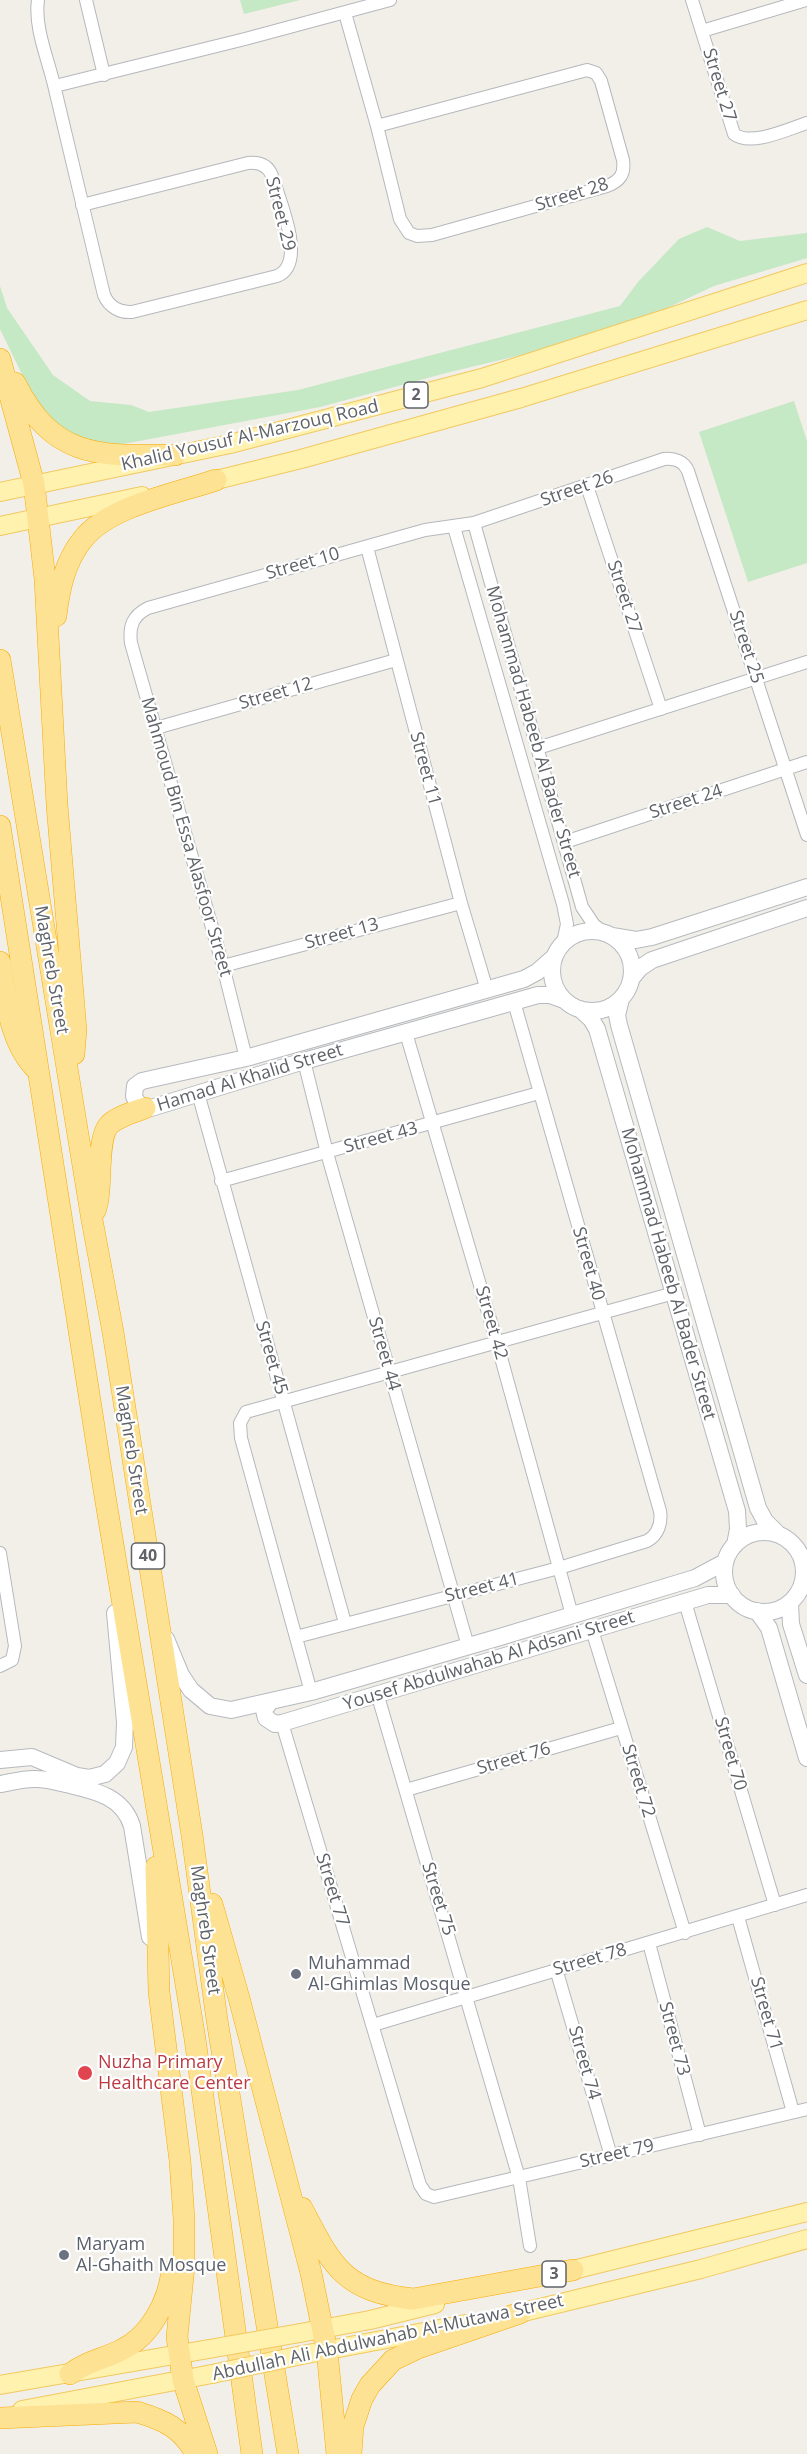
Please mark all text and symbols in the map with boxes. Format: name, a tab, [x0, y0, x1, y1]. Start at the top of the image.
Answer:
street label: Street 27	[698, 46, 740, 124]
street label: Street 28	[533, 174, 611, 216]
street label: Street 29	[260, 175, 300, 253]
road number: 2	[404, 382, 428, 408]
street label: Khalid Yousuf Al-Marzouq Road	[119, 396, 381, 476]
street label: Street 26	[538, 466, 616, 512]
street label: Street 10	[264, 543, 342, 585]
street label: Street 27	[602, 558, 646, 636]
street label: Mohammad Habeeb Al Bader Street	[481, 583, 585, 881]
street label: Street 25	[724, 608, 768, 686]
street label: Street 12	[237, 673, 315, 715]
street label: Mahmoud Bin Essa Alasfoor Street	[136, 695, 236, 979]
street label: Street 11	[405, 730, 445, 808]
street label: Street 24	[647, 780, 725, 824]
street label: Maghreb Street	[29, 904, 73, 1036]
street label: Street 13	[303, 914, 381, 954]
street label: Hamad Al Khalid Street	[154, 1039, 346, 1117]
street label: Street 43	[342, 1118, 420, 1158]
street label: Mohammad Habeeb Al Bader Street	[616, 1125, 720, 1423]
street label: Street 40	[567, 1225, 609, 1303]
street label: Street 42	[470, 1284, 512, 1362]
street label: Street 44	[363, 1315, 405, 1393]
street label: Street 45	[250, 1319, 292, 1397]
street label: Maghreb Street	[110, 1384, 152, 1516]
road number: 40	[132, 1543, 164, 1569]
street label: Street 41	[443, 1568, 521, 1608]
street label: Yousef Abdulwahab Al Adsani Street	[341, 1606, 637, 1716]
street label: Street 70	[709, 1715, 751, 1793]
street label: Street 76	[475, 1738, 553, 1780]
street label: Street 72	[617, 1742, 659, 1820]
street label: Street 77	[311, 1851, 353, 1929]
street label: Street 75	[417, 1860, 459, 1938]
street label: Maghreb Street	[185, 1864, 225, 1996]
street label: Street 78	[551, 1939, 629, 1981]
place label: Muhammad Al-Ghimlas Mosque	[308, 1953, 471, 1996]
marker: Muhammad Al-Ghimlas Mosque	[289, 1967, 303, 1981]
street label: Street 71	[745, 1975, 787, 2053]
street label: Street 73	[654, 2000, 694, 2078]
street label: Street 74	[563, 2024, 605, 2102]
place label: Nuzha Primary Healthcare Center	[98, 2052, 251, 2094]
marker: Nuzha Primary Healthcare Center	[76, 2064, 94, 2082]
street label: Street 79	[578, 2135, 656, 2173]
place label: Maryam Al-Ghaith Mosque	[76, 2234, 226, 2276]
marker: Maryam Al-Ghaith Mosque	[57, 2248, 71, 2262]
road number: 3	[542, 2261, 566, 2287]
street label: Abdullah Ali Abdulwahab Al-Mutawa Street	[211, 2290, 565, 2386]

